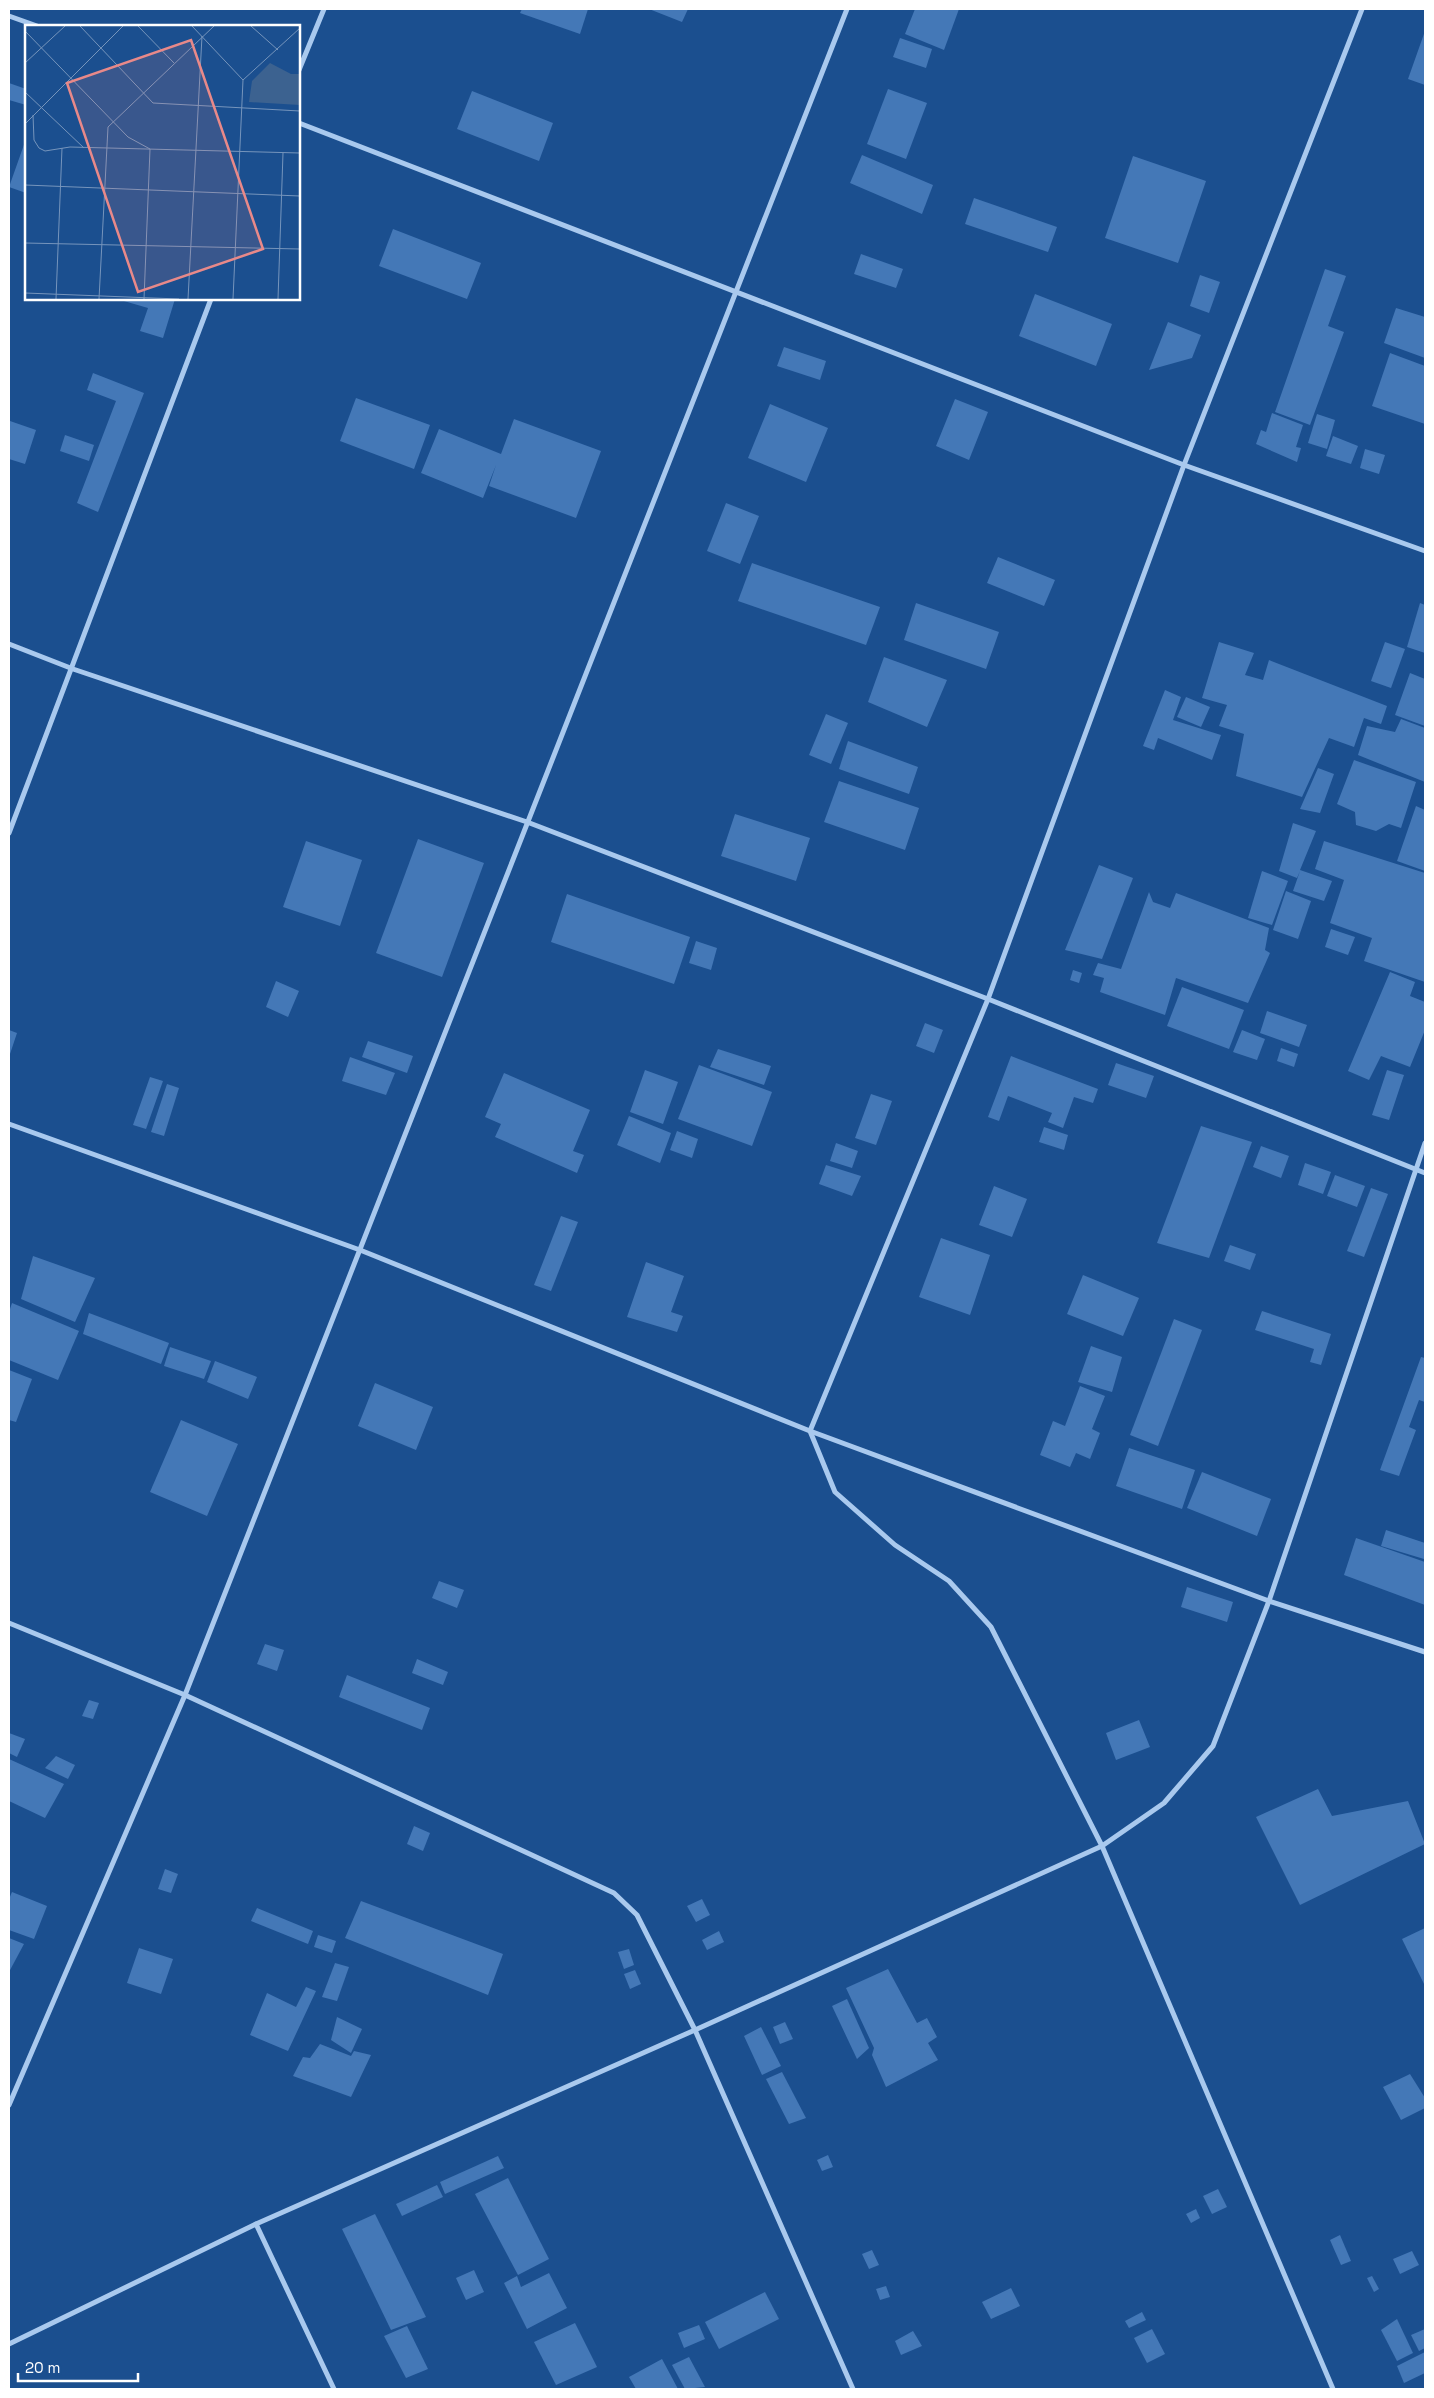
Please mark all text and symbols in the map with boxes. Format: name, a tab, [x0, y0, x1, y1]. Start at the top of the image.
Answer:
inset map	[25, 25, 300, 300]
scale bar	[18, 2350, 138, 2382]
text: 20 m	[25, 2358, 60, 2377]

